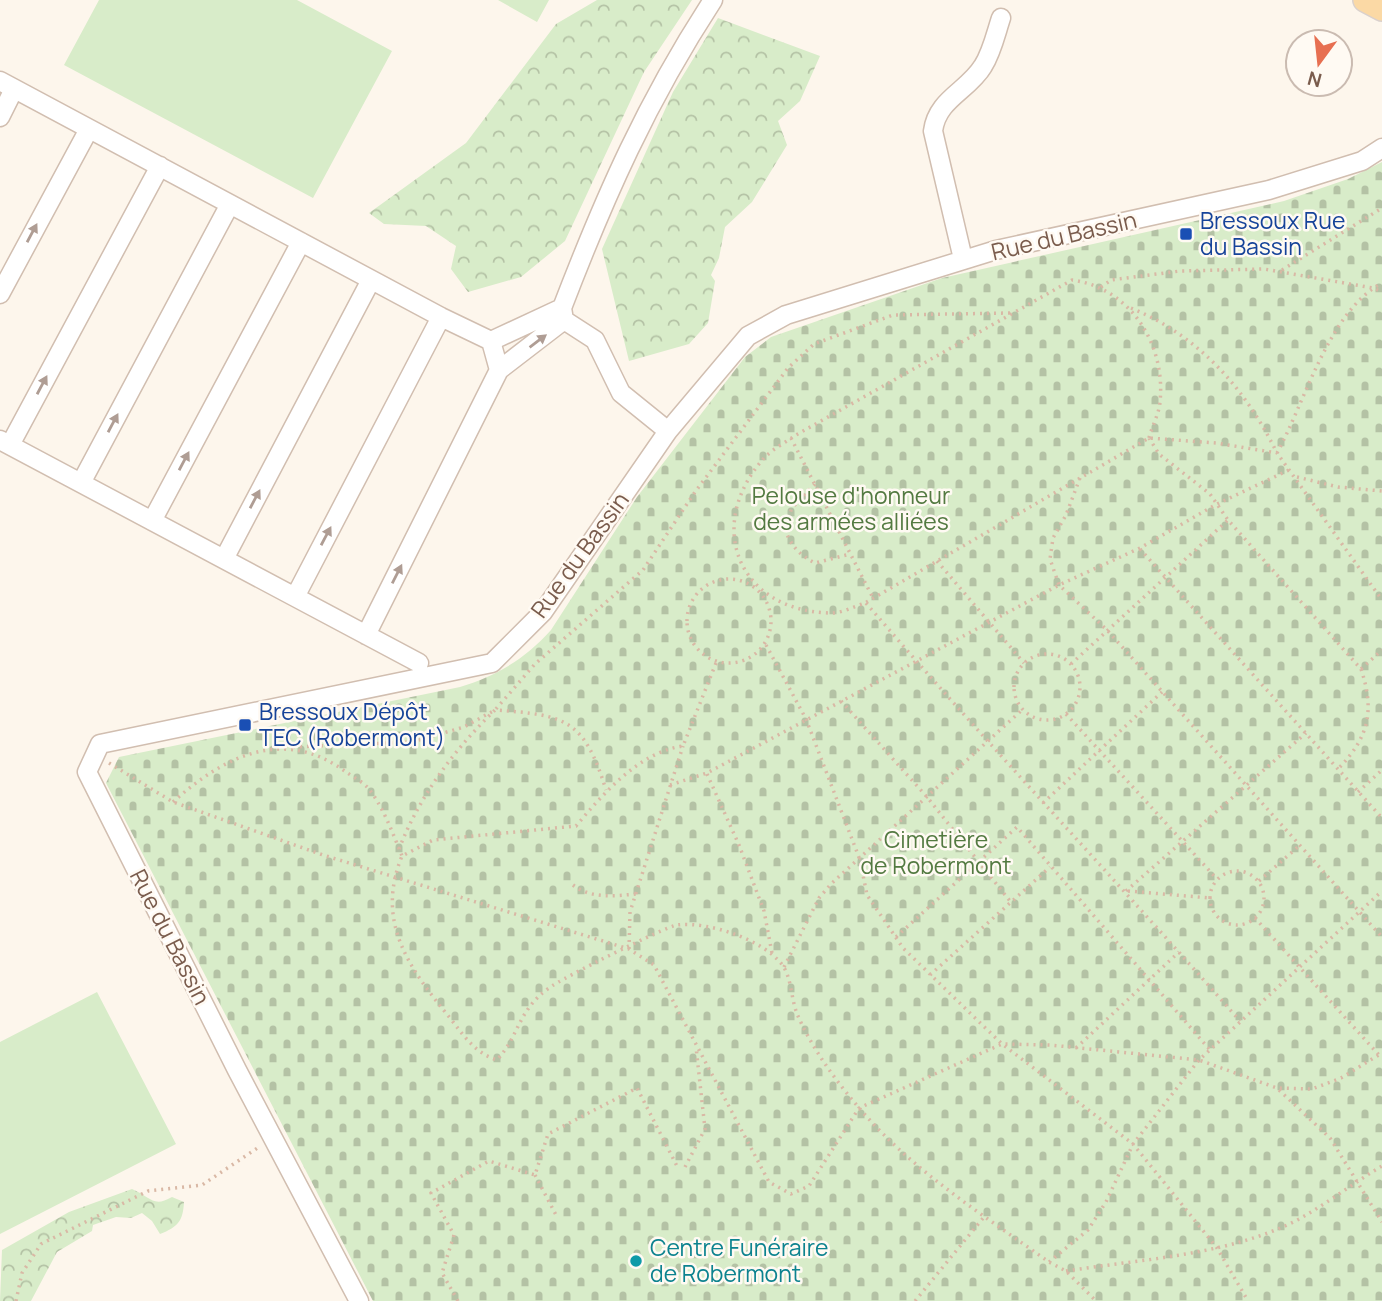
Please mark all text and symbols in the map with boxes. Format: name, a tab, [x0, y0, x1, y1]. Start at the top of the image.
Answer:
north arrow	[1284, 28, 1354, 98]
text: N	[1305, 65, 1325, 94]
street label: Rue du Bassin	[988, 203, 1140, 267]
place label: Bressoux Rue du Bassin	[1200, 204, 1345, 262]
one-way arrow	[26, 223, 38, 243]
marker: Bressoux Rue du Bassin	[1178, 226, 1194, 242]
one-way arrow	[528, 333, 546, 348]
one-way arrow	[36, 375, 48, 395]
one-way arrow	[107, 413, 119, 433]
one-way arrow	[178, 450, 190, 470]
park label: Pelouse d'honneur des armées alliées	[752, 479, 950, 537]
street label: Rue du Bassin	[523, 485, 636, 624]
one-way arrow	[249, 488, 261, 508]
one-way arrow	[320, 526, 332, 546]
one-way arrow	[391, 564, 402, 584]
place label: Bressoux Dépôt TEC (Robermont)	[259, 695, 445, 753]
marker: Bressoux Dépôt TEC (Robermont)	[237, 717, 253, 733]
park label: Cimetière de Robermont	[860, 823, 1012, 881]
street label: Rue du Bassin	[123, 863, 219, 1010]
place label: Centre Funéraire de Robermont	[650, 1231, 828, 1289]
marker: Centre Funéraire de Robermont	[628, 1253, 644, 1269]

